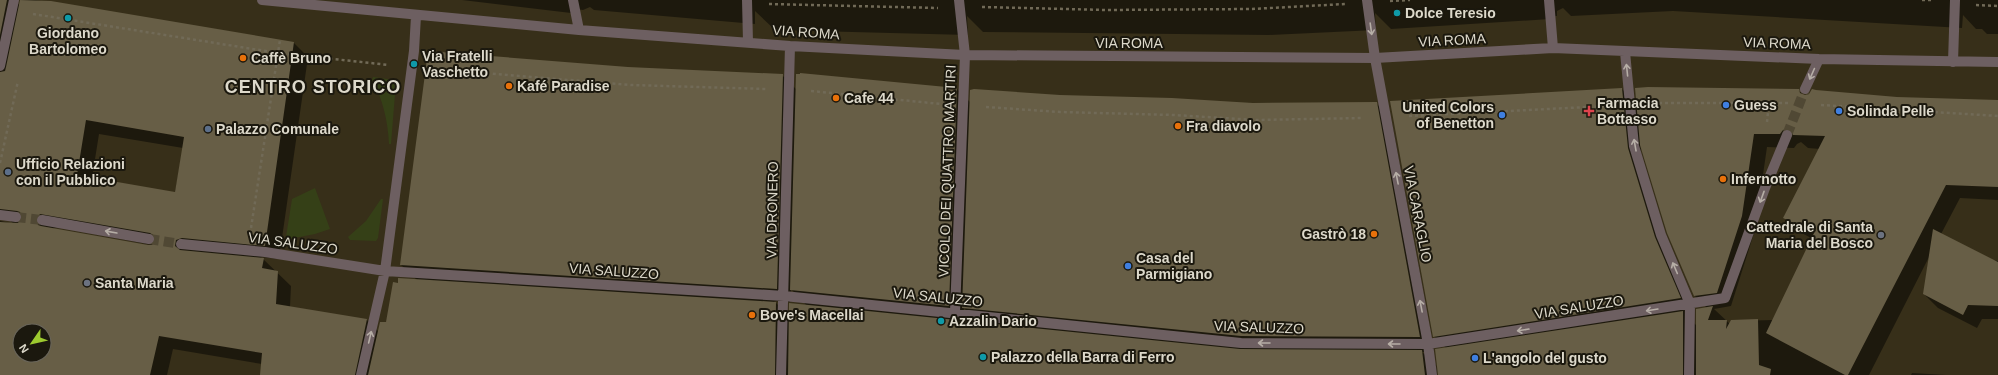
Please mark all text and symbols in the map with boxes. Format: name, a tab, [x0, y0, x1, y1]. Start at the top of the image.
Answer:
place label: Dolce Teresio	[1405, 5, 1496, 21]
marker: Dolce Teresio	[1392, 8, 1402, 18]
marker: Giordano Bartolomeo	[63, 13, 73, 23]
street label: VIA ROMA	[772, 22, 841, 42]
one-way arrow	[1367, 22, 1375, 35]
place label: Giordano Bartolomeo	[29, 25, 107, 57]
street label: VIA ROMA	[1418, 30, 1487, 50]
street label: VIA ROMA	[1743, 34, 1812, 52]
street label: VIA ROMA	[1095, 35, 1164, 51]
place label: Via Fratelli Vaschetto	[422, 48, 493, 80]
place label: Caffè Bruno	[251, 50, 331, 66]
marker: Caffè Bruno	[238, 53, 248, 63]
marker: Via Fratelli Vaschetto	[409, 59, 419, 69]
street label: VICOLO DEI QUATTRO MARTIRI	[935, 64, 959, 278]
one-way arrow	[1623, 64, 1631, 77]
one-way arrow	[1808, 68, 1815, 80]
district label: CENTRO STORICO	[225, 77, 401, 97]
place label: Kafé Paradise	[517, 78, 610, 94]
marker: Kafé Paradise	[504, 81, 514, 91]
place label: Cafe 44	[844, 90, 894, 106]
marker: Cafe 44	[831, 93, 841, 103]
place label: Farmacia Bottasso	[1597, 95, 1659, 127]
place label: Guess	[1734, 97, 1777, 113]
place label: United Colors of Benetton	[1402, 99, 1494, 131]
marker: Guess	[1721, 100, 1731, 110]
place label: Solinda Pelle	[1847, 103, 1934, 119]
marker: Farmacia Bottasso	[1584, 106, 1594, 116]
marker: Solinda Pelle	[1834, 106, 1844, 116]
marker: United Colors of Benetton	[1497, 110, 1507, 120]
place label: Fra diavolo	[1186, 118, 1261, 134]
place label: Palazzo Comunale	[216, 121, 339, 137]
marker: Fra diavolo	[1173, 121, 1183, 131]
marker: Palazzo Comunale	[203, 124, 213, 134]
one-way arrow	[1630, 139, 1638, 152]
place label: Ufficio Relazioni con il Pubblico	[16, 156, 125, 188]
street label: VIA DRONERO	[763, 161, 781, 259]
street label: VIA CARAGLIO	[1401, 164, 1435, 264]
marker: Ufficio Relazioni con il Pubblico	[3, 167, 13, 177]
place label: Infernotto	[1731, 171, 1796, 187]
one-way arrow	[1393, 172, 1401, 185]
marker: Infernotto	[1718, 174, 1728, 184]
one-way arrow	[1757, 190, 1765, 202]
place label: Cattedrale di Santa Maria del Bosco	[1746, 219, 1873, 251]
place label: Gastrò 18	[1301, 226, 1366, 242]
one-way arrow	[104, 228, 117, 236]
street label: VIA SALUZZO	[247, 229, 339, 257]
marker: Gastrò 18	[1369, 229, 1379, 239]
marker: Cattedrale di Santa Maria del Bosco	[1876, 230, 1886, 240]
place label: Casa del Parmigiano	[1136, 250, 1212, 282]
street label: VIA SALUZZO	[568, 260, 660, 282]
marker: Casa del Parmigiano	[1123, 261, 1133, 271]
one-way arrow	[1671, 263, 1678, 275]
place label: Santa Maria	[95, 275, 174, 291]
marker: Santa Maria	[82, 278, 92, 288]
street label: VIA SALUZZO	[892, 284, 984, 310]
street label: VIA SALUZZO	[1533, 292, 1625, 322]
one-way arrow	[1417, 300, 1425, 313]
one-way arrow	[1646, 306, 1659, 314]
place label: Bove's Macellai	[760, 307, 864, 323]
marker: Bove's Macellai	[747, 310, 757, 320]
place label: Azzalin Dario	[949, 313, 1037, 329]
marker: Azzalin Dario	[936, 316, 946, 326]
street label: VIA SALUZZO	[1214, 317, 1304, 337]
north arrow	[12, 323, 52, 363]
one-way arrow	[1517, 326, 1530, 334]
one-way arrow	[366, 331, 374, 344]
one-way arrow	[1258, 339, 1271, 347]
one-way arrow	[1388, 340, 1401, 348]
text: N	[16, 342, 31, 355]
place label: Palazzo della Barra di Ferro	[991, 349, 1175, 365]
place label: L'angolo del gusto	[1483, 350, 1607, 366]
marker: Palazzo della Barra di Ferro	[978, 352, 988, 362]
marker: L'angolo del gusto	[1470, 353, 1480, 363]

